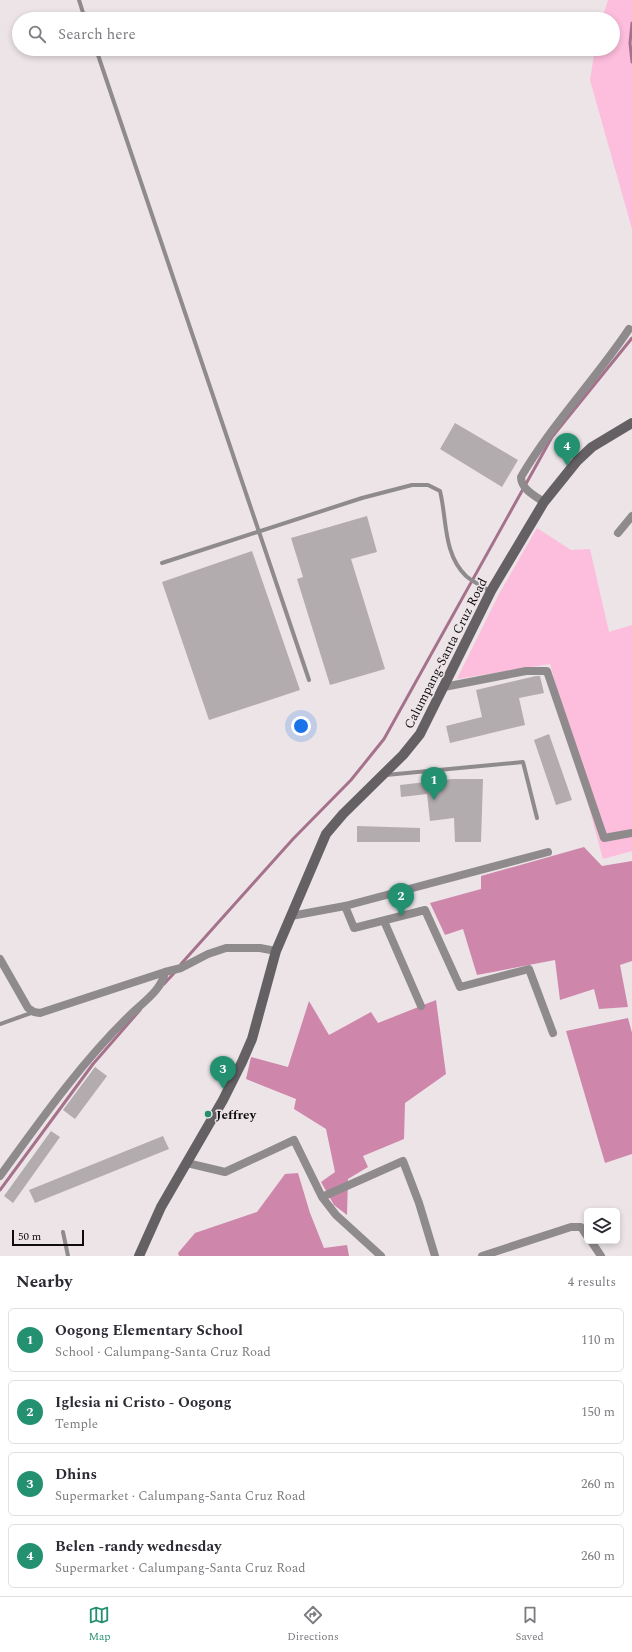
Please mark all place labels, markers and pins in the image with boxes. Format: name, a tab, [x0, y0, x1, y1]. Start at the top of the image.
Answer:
pin: 4	[554, 433, 580, 466]
pin: 1	[421, 767, 447, 800]
pin: 2	[388, 883, 414, 916]
pin: 3	[210, 1056, 236, 1089]
place label: Jeffrey	[216, 1105, 257, 1125]
marker: Jeffrey	[203, 1109, 213, 1119]

